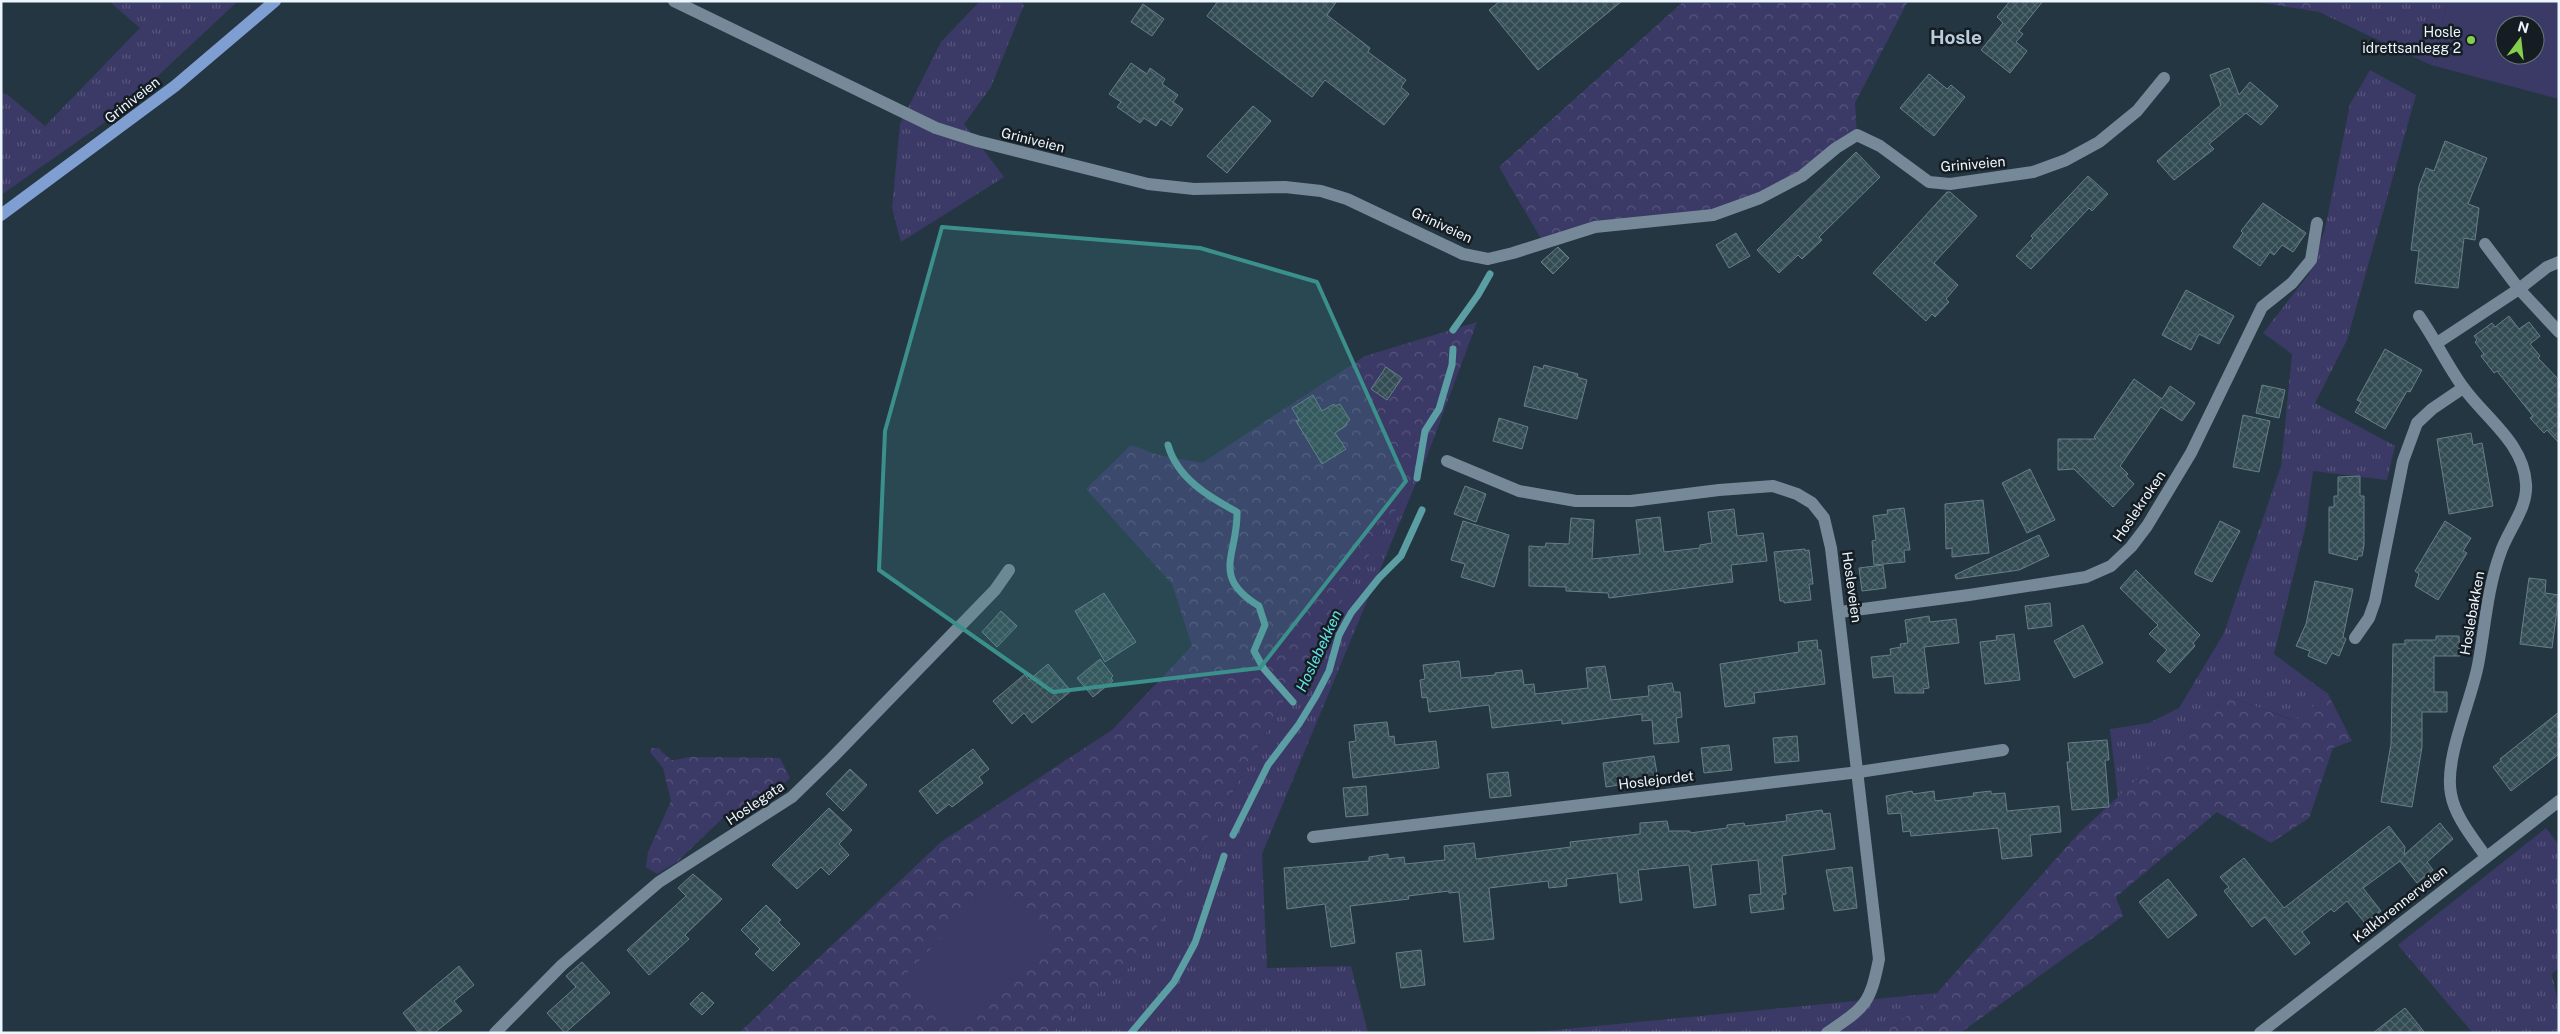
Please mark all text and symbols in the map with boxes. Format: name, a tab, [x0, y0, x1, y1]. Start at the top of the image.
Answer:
north arrow	[2495, 15, 2545, 65]
text: N	[2516, 18, 2531, 37]
place label: Hosle idrettsanlegg 2	[2362, 24, 2461, 56]
district label: Hosle	[1930, 26, 1982, 48]
marker: Hosle idrettsanlegg 2	[2465, 34, 2477, 46]
street label: Griniveien	[101, 74, 163, 126]
street label: Griniveien	[999, 124, 1067, 156]
street label: Griniveien	[1940, 153, 2006, 175]
street label: Griniveien	[1409, 204, 1475, 246]
street label: Hoslekroken	[2109, 467, 2169, 545]
street label: Hosleveien	[1839, 550, 1865, 624]
street label: Hoslebakken	[2457, 570, 2487, 656]
water label: Hoslebekken	[1292, 607, 1345, 694]
street label: Hoslejordet	[1617, 767, 1695, 793]
street label: Hoslegata	[723, 778, 787, 828]
street label: Kalkbrennerveien	[2350, 862, 2450, 946]

